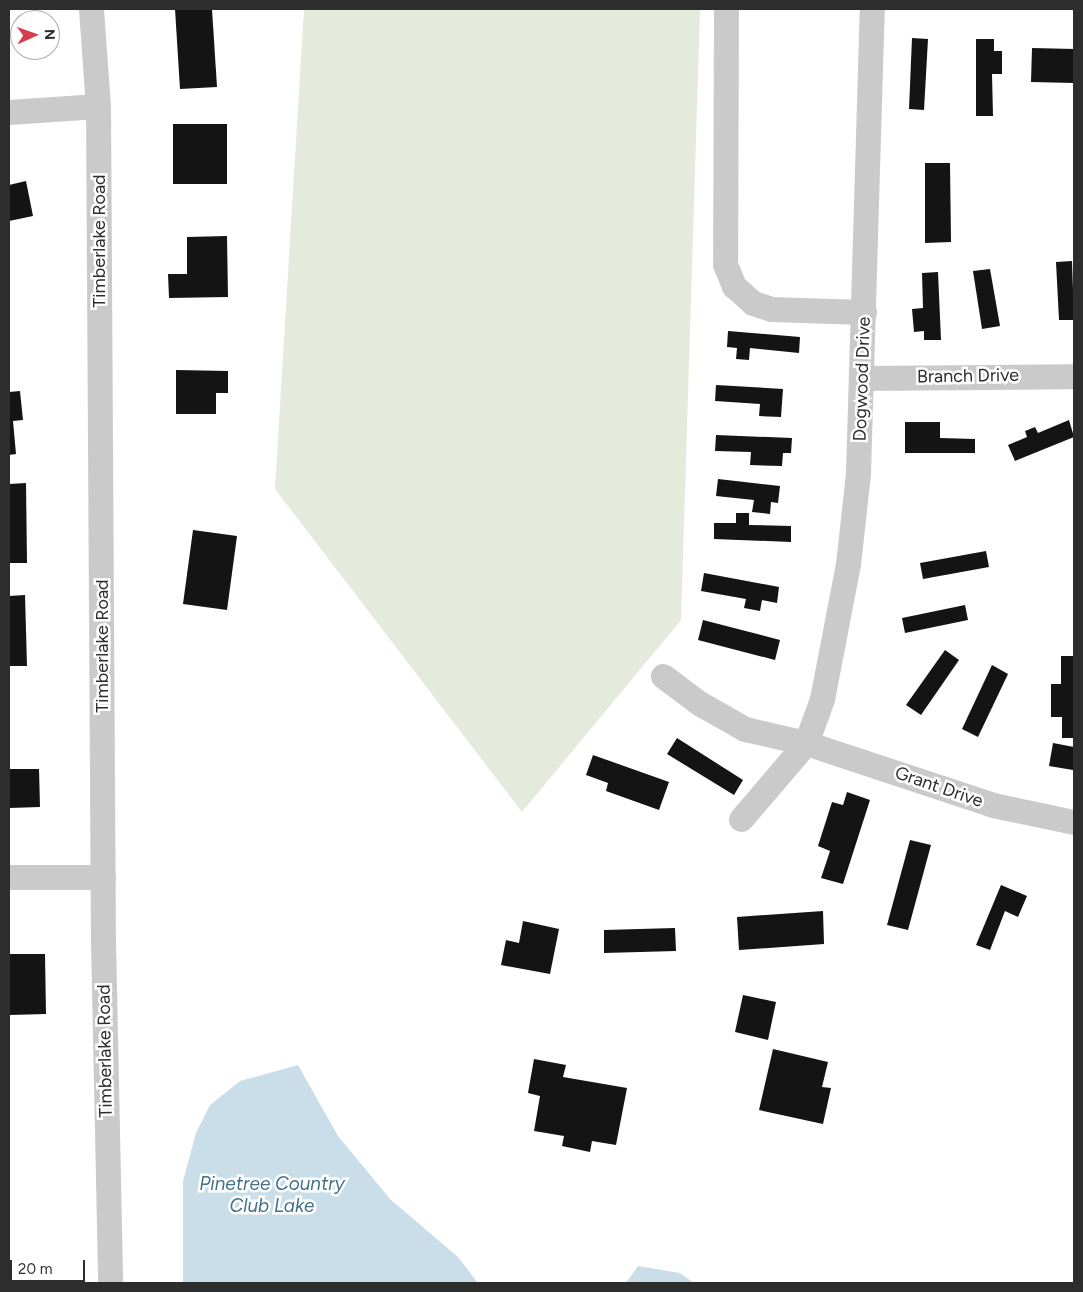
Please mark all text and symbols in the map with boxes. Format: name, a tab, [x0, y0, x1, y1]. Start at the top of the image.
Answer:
north arrow	[10, 10, 60, 60]
text: N	[41, 29, 58, 40]
street label: Timberlake Road	[88, 174, 110, 308]
street label: Dogwood Drive	[849, 316, 875, 442]
street label: Branch Drive	[917, 364, 1019, 388]
street label: Timberlake Road	[91, 579, 113, 713]
street label: Grant Drive	[892, 762, 986, 812]
street label: Timberlake Road	[93, 984, 117, 1118]
water label: Pinetree Country Club Lake	[199, 1173, 345, 1217]
scale bar	[12, 1250, 88, 1282]
text: 20 m	[18, 1260, 52, 1278]

